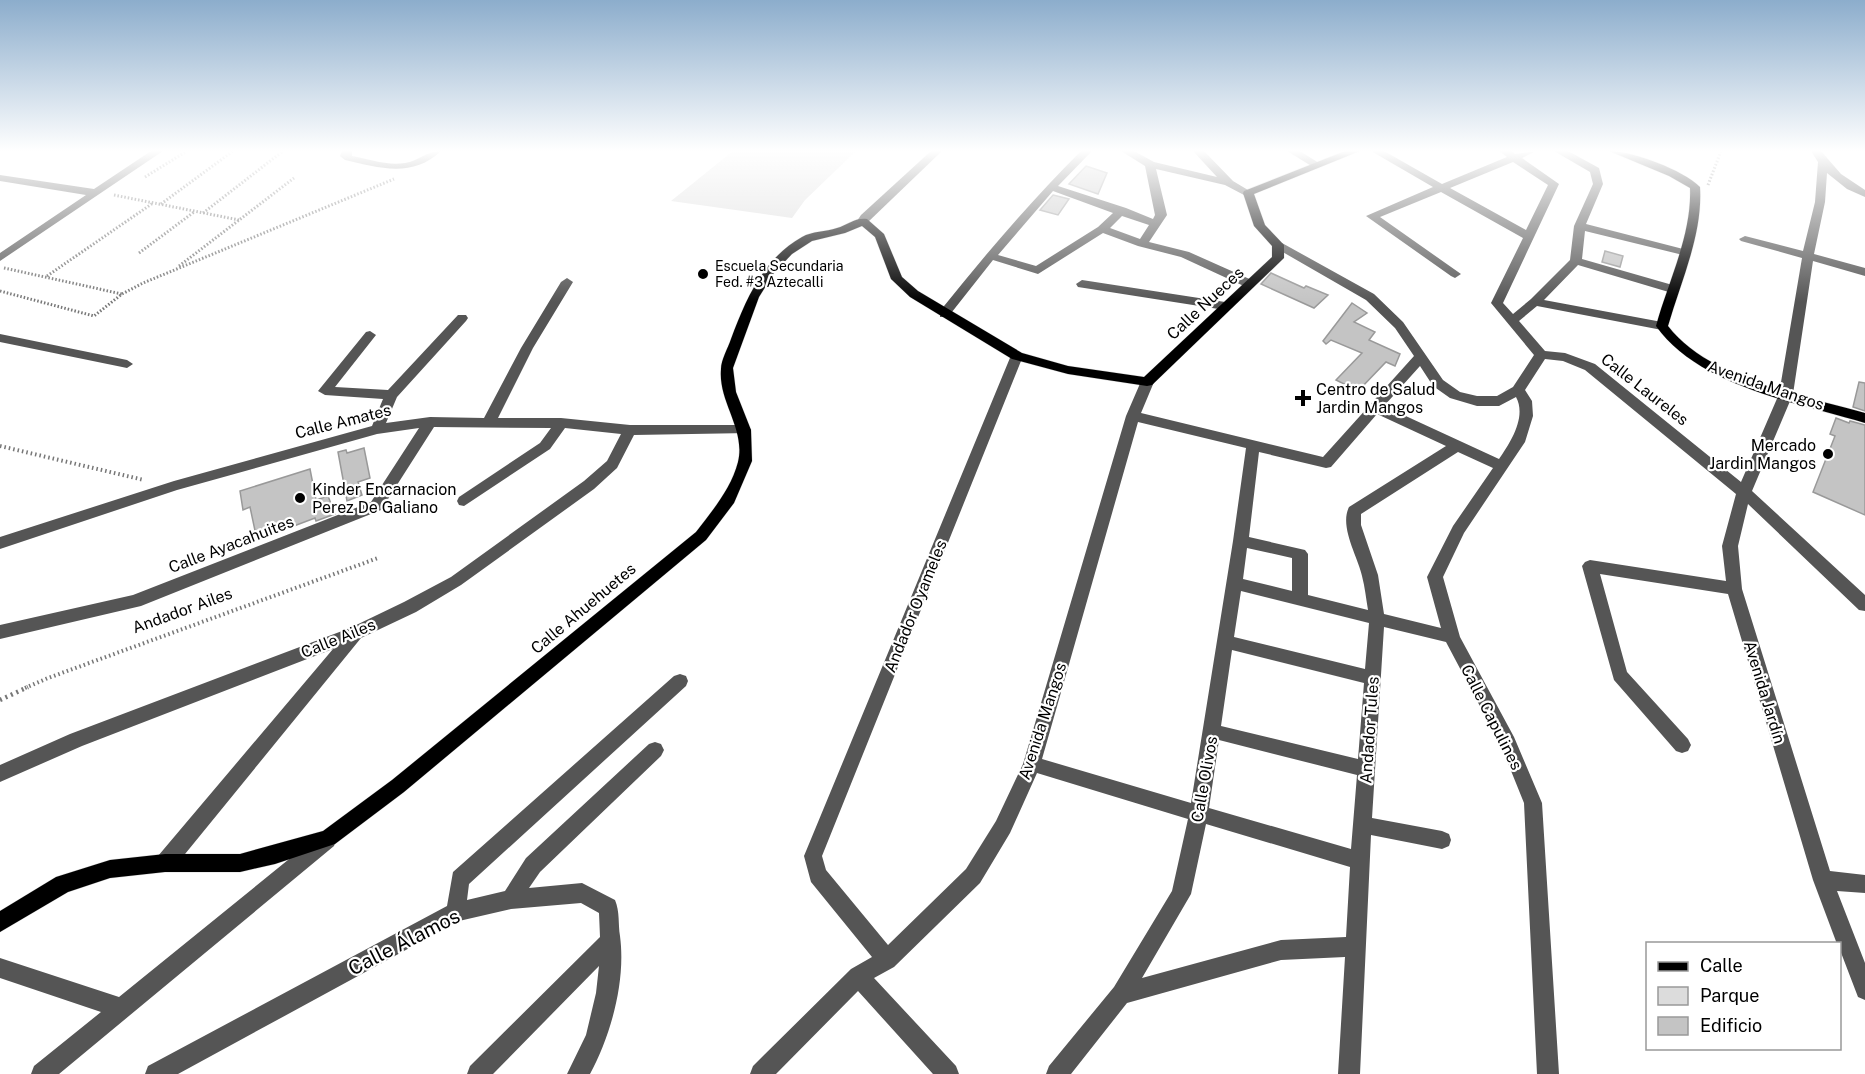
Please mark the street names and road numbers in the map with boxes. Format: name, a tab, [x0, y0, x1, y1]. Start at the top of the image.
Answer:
street label: Calle Nueces	[1163, 263, 1248, 344]
street label: Calle Laureles	[1597, 349, 1692, 429]
street label: Avenida Mangos	[1705, 357, 1827, 414]
street label: Calle Amates	[293, 400, 393, 443]
street label: Calle Ayacahuites	[166, 512, 296, 577]
street label: Andador Oyameles	[880, 537, 951, 675]
street label: Calle Ahuehuetes	[527, 559, 640, 658]
street label: Andador Ailes	[130, 584, 235, 637]
street label: Calle Ailes	[298, 615, 378, 662]
street label: Avenida Jardín	[1740, 638, 1789, 746]
street label: Avenida Mangos	[1015, 660, 1070, 782]
street label: Calle Capulines	[1457, 661, 1526, 773]
street label: Andador Tules	[1356, 676, 1383, 784]
street label: Calle Olivos	[1188, 735, 1221, 824]
street label: Calle Álamos	[344, 903, 464, 980]

